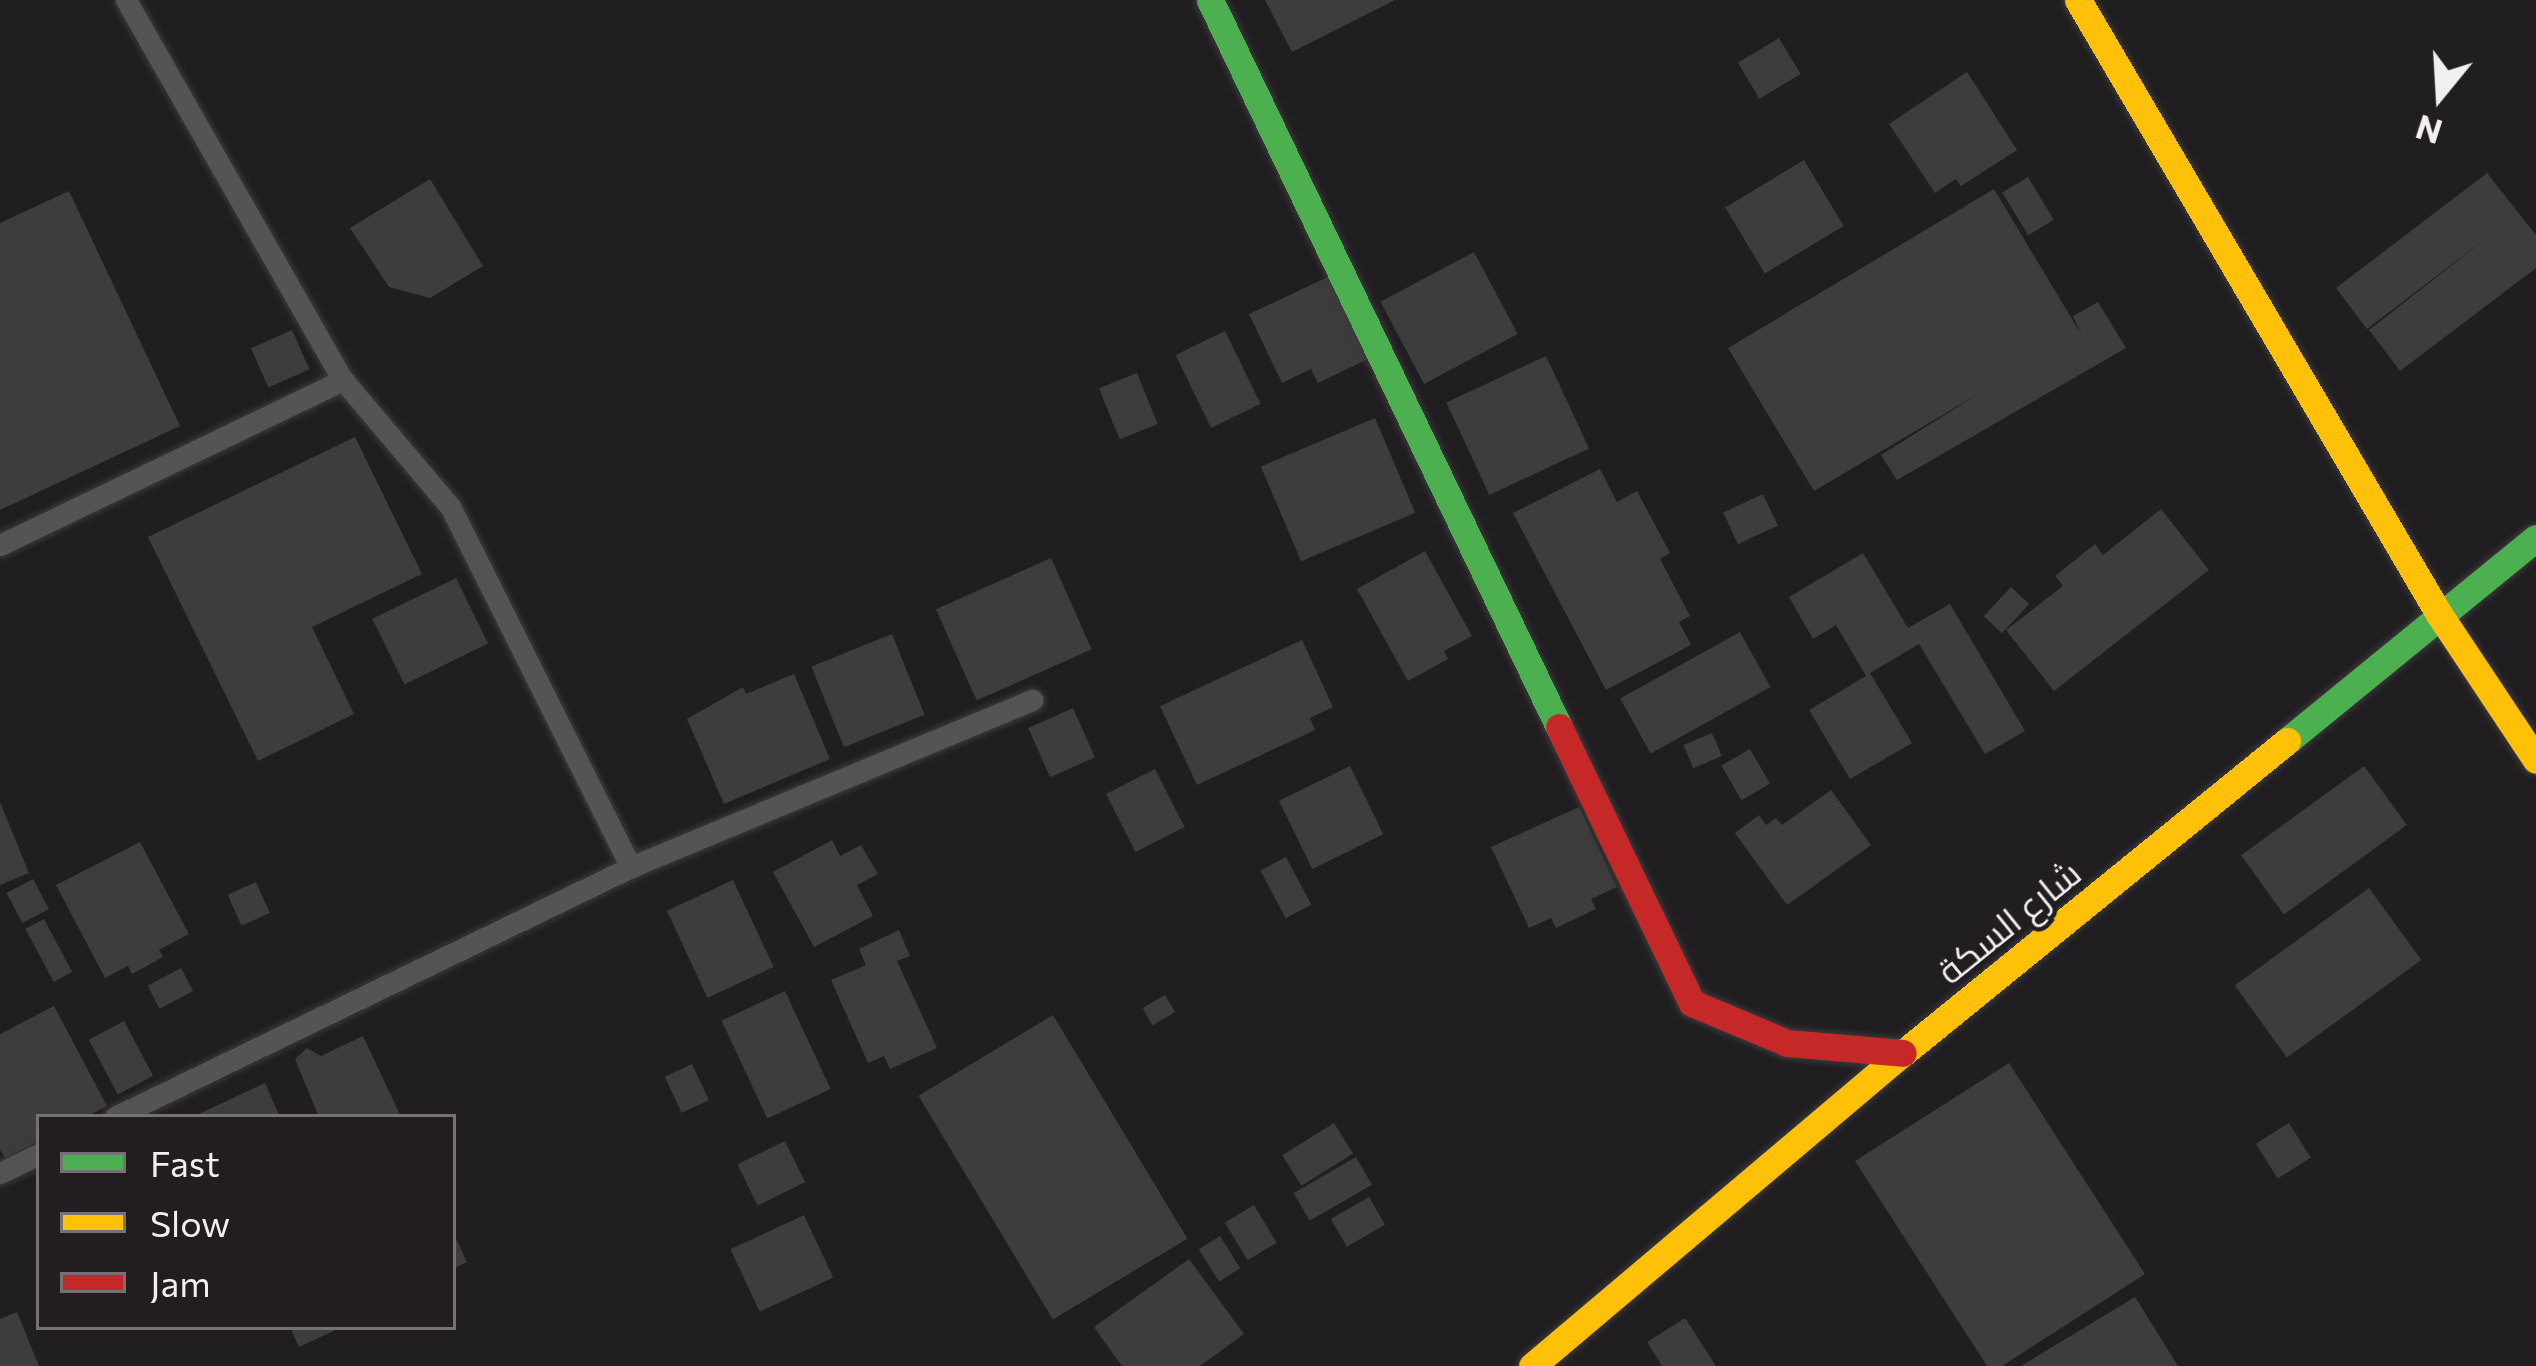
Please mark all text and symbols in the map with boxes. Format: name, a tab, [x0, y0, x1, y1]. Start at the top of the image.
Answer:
north arrow	[2380, 36, 2500, 156]
text: N	[2411, 107, 2447, 154]
street label: شارع السكة	[1928, 850, 2088, 992]
legend	[36, 1114, 456, 1330]
text: Fast	[150, 1140, 220, 1184]
text: Slow	[150, 1200, 230, 1244]
text: Jam	[150, 1260, 211, 1304]

